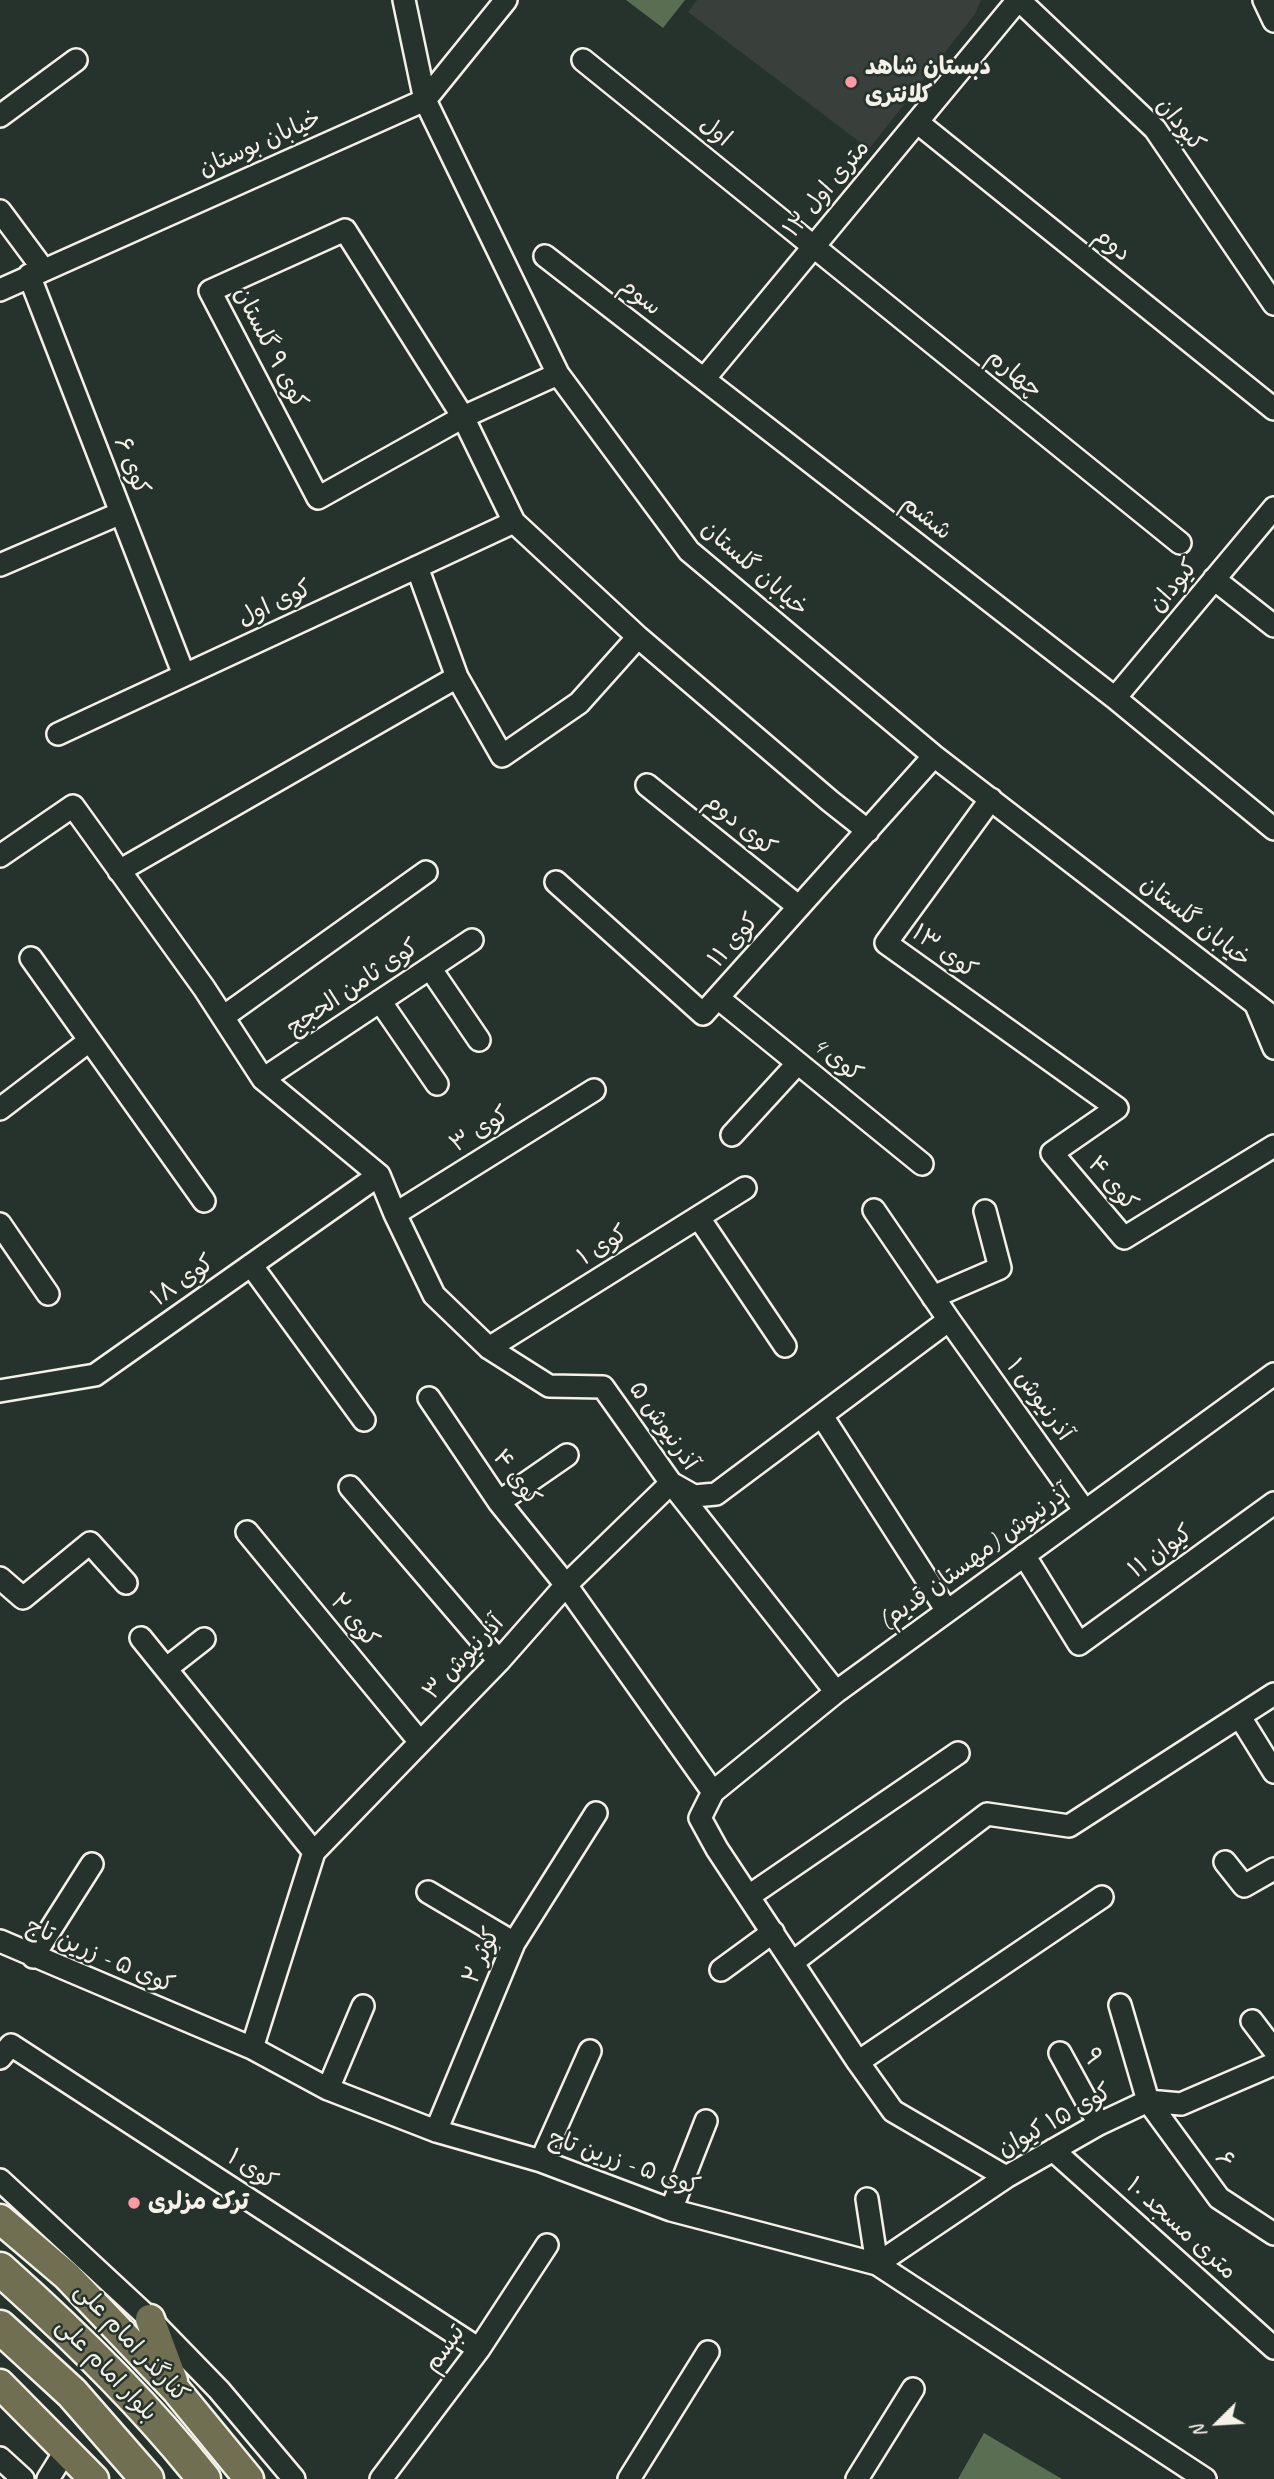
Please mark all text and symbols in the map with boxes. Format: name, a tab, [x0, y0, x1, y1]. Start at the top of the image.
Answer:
place label: دبستان شاهد کلانتری	[865, 54, 991, 110]
marker: دبستان شاهد کلانتری	[843, 74, 859, 90]
street label: کبودان	[1149, 92, 1211, 158]
street label: خیابان بوستان	[194, 104, 326, 184]
street label: اول	[693, 110, 737, 154]
street label: ۱۲ متری اول	[778, 134, 876, 244]
street label: دوم	[1088, 222, 1136, 268]
street label: سوم	[613, 272, 667, 322]
street label: کوی ۹ گلستان	[227, 282, 313, 414]
street label: چهارم	[980, 343, 1048, 405]
street label: کوی ۶	[107, 433, 155, 499]
street label: ششم	[895, 489, 957, 547]
street label: خیابان گلستان	[695, 515, 813, 623]
street label: کیودان	[1143, 553, 1205, 619]
street label: کوی اول	[233, 574, 317, 634]
street label: کوی دوم	[698, 787, 782, 863]
street label: خیابان گلستان	[1134, 870, 1256, 974]
street label: کوی ۱۱	[702, 908, 766, 974]
street label: کوی ۱۳	[906, 919, 982, 985]
street label: کوی ثامن الحجج	[282, 933, 424, 1043]
street label: کوی 4	[806, 1031, 868, 1089]
street label: کوی ۳	[445, 1101, 515, 1159]
street label: کوی ۴	[1081, 1151, 1143, 1217]
street label: کوی ۱	[573, 1220, 633, 1272]
street label: کوی ۱۸	[146, 1249, 220, 1313]
street label: آذرنیوش ۱	[1000, 1353, 1078, 1447]
street label: آذرنیوش ۵	[622, 1376, 704, 1476]
street label: کوی ۴	[486, 1444, 546, 1512]
street label: آذرنیوش (مهستان قدیم)	[874, 1479, 1076, 1637]
street label: کیوان ۱۱	[1123, 1519, 1199, 1585]
street label: کوی ۲	[323, 1588, 385, 1654]
street label: آذرنیوش ۳	[417, 1610, 511, 1706]
street label: کوی ۵ - زرین تاج	[22, 1912, 178, 2000]
street label: کوثر ۲	[457, 1923, 507, 1989]
street label: ۹	[1076, 2043, 1108, 2071]
street label: کوی ۱۵ کیوان	[993, 2078, 1117, 2164]
street label: کوی ۵ - زرین تاج	[545, 2124, 703, 2202]
street label: کوی ۱	[222, 2143, 282, 2197]
street label: ۶	[1208, 2146, 1240, 2174]
street label: ۱۰ متری مسجد	[1120, 2172, 1242, 2286]
place label: ترک مزلری	[148, 2189, 249, 2217]
marker: ترک مزلری	[126, 2195, 142, 2211]
street label: کنارگذر امام علی	[68, 2277, 194, 2409]
street label: بلوار امام علی	[49, 2312, 163, 2428]
street label: تبسم	[418, 2319, 472, 2379]
north arrow	[1183, 2388, 1253, 2458]
text: N	[1185, 2421, 1212, 2442]

